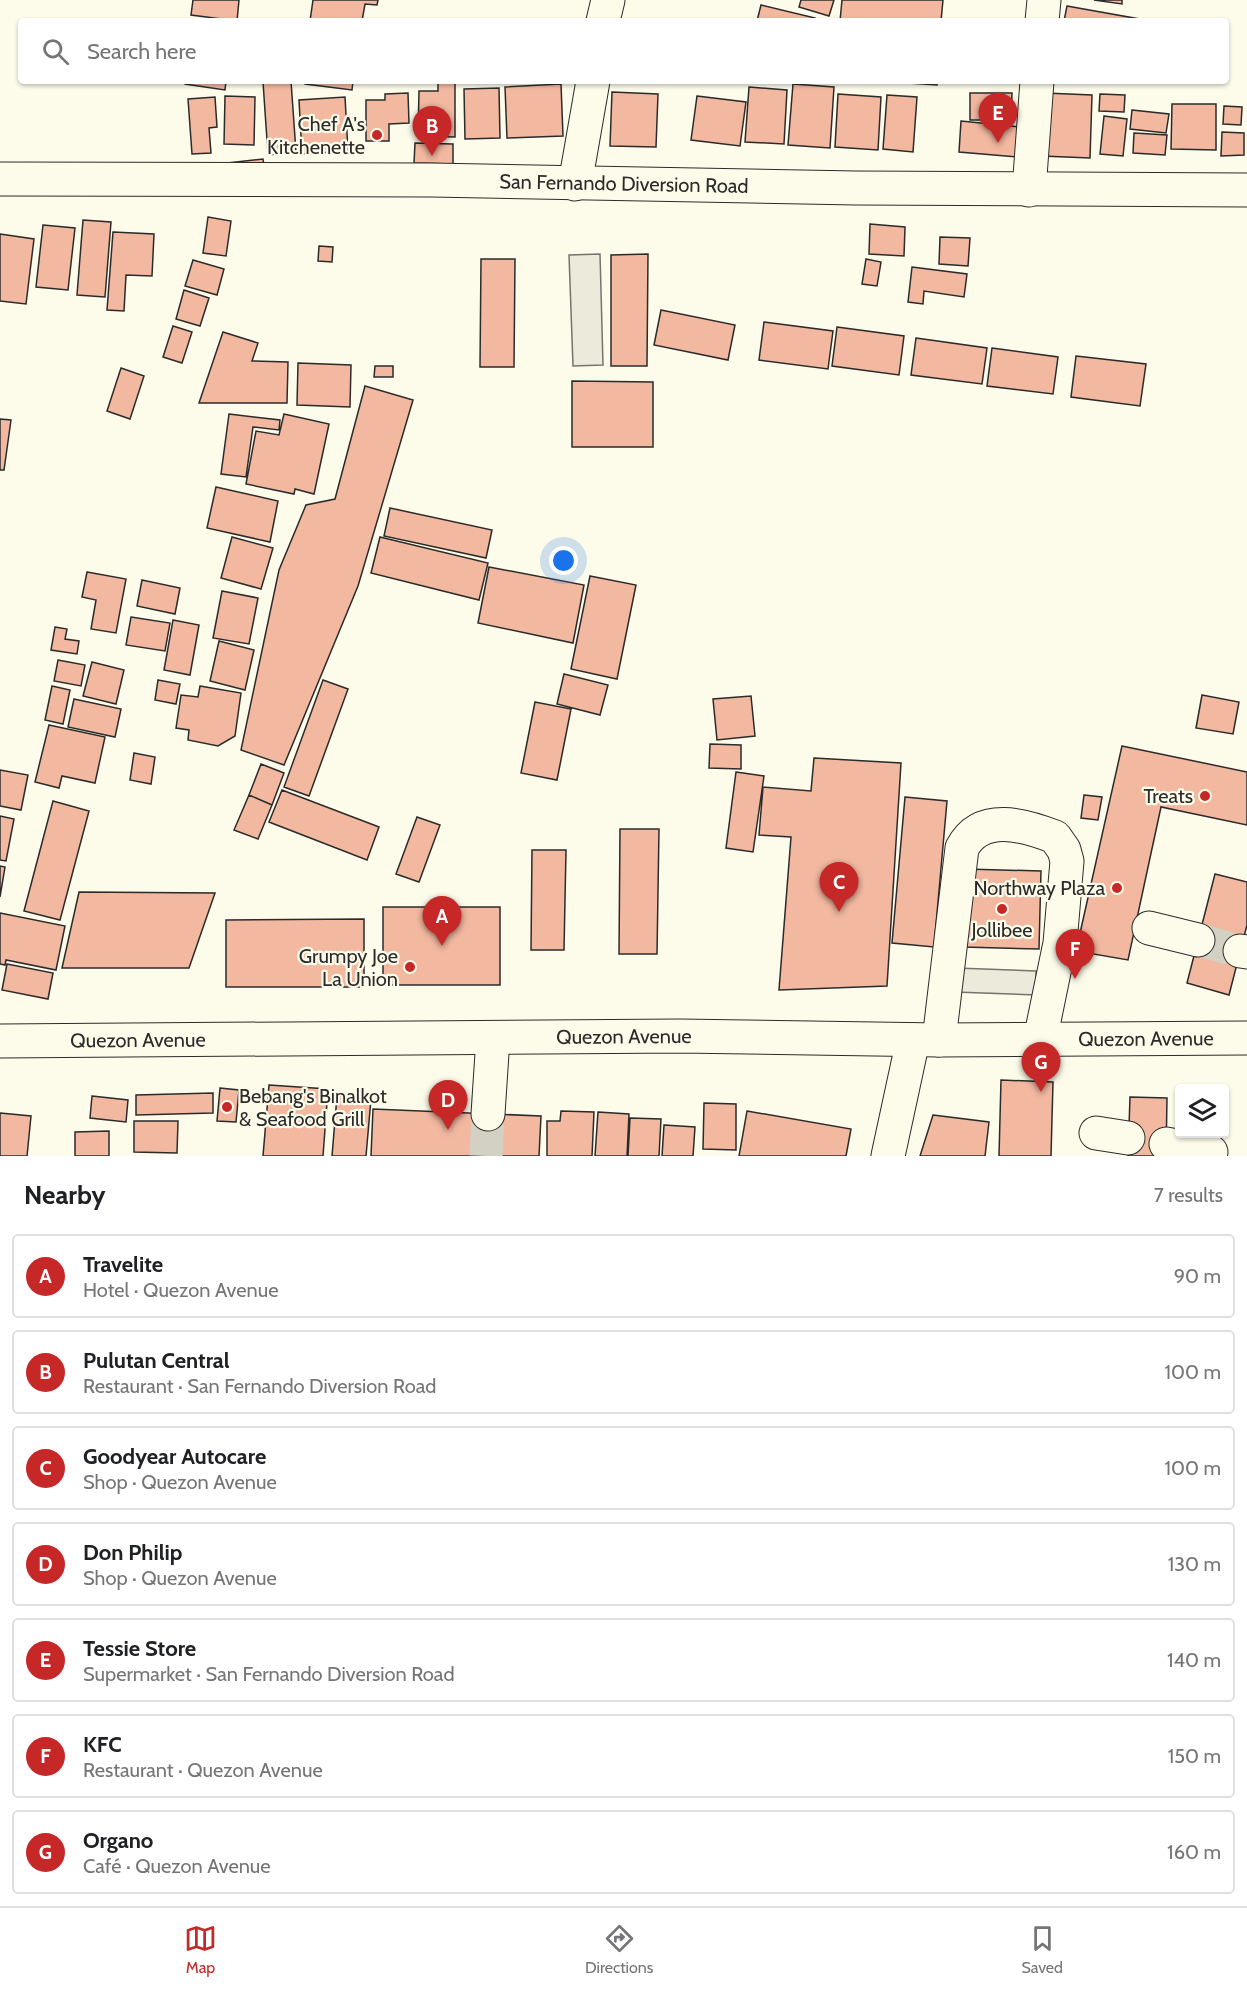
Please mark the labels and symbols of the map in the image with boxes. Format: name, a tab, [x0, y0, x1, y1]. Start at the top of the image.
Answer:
pin: E	[978, 94, 1018, 143]
pin: B	[412, 106, 452, 156]
place label: Chef A's Kitchenette	[267, 112, 365, 159]
marker: Chef A's Kitchenette	[370, 128, 384, 142]
street label: San Fernando Diversion Road	[499, 169, 749, 198]
your location	[549, 546, 578, 575]
place label: Treats	[1143, 784, 1193, 808]
marker: Treats	[1198, 789, 1212, 803]
pin: C	[820, 862, 858, 912]
place label: Northway Plaza	[974, 876, 1105, 900]
marker: Northway Plaza	[1110, 881, 1124, 895]
pin: A	[422, 896, 462, 946]
marker: Jollibee	[995, 902, 1009, 916]
place label: Jollibee	[970, 918, 1033, 942]
pin: F	[1056, 930, 1094, 979]
place label: Grumpy Joe La Union	[299, 944, 398, 991]
marker: Grumpy Joe La Union	[403, 960, 417, 974]
street label: Quezon Avenue	[556, 1024, 692, 1049]
street label: Quezon Avenue	[1078, 1026, 1214, 1051]
street label: Quezon Avenue	[70, 1027, 206, 1052]
pin: G	[1022, 1042, 1060, 1092]
pin: D	[428, 1080, 468, 1130]
place label: Bebang's Binalkot & Seafood Grill	[239, 1084, 387, 1131]
marker: Bebang's Binalkot & Seafood Grill	[220, 1100, 234, 1114]

